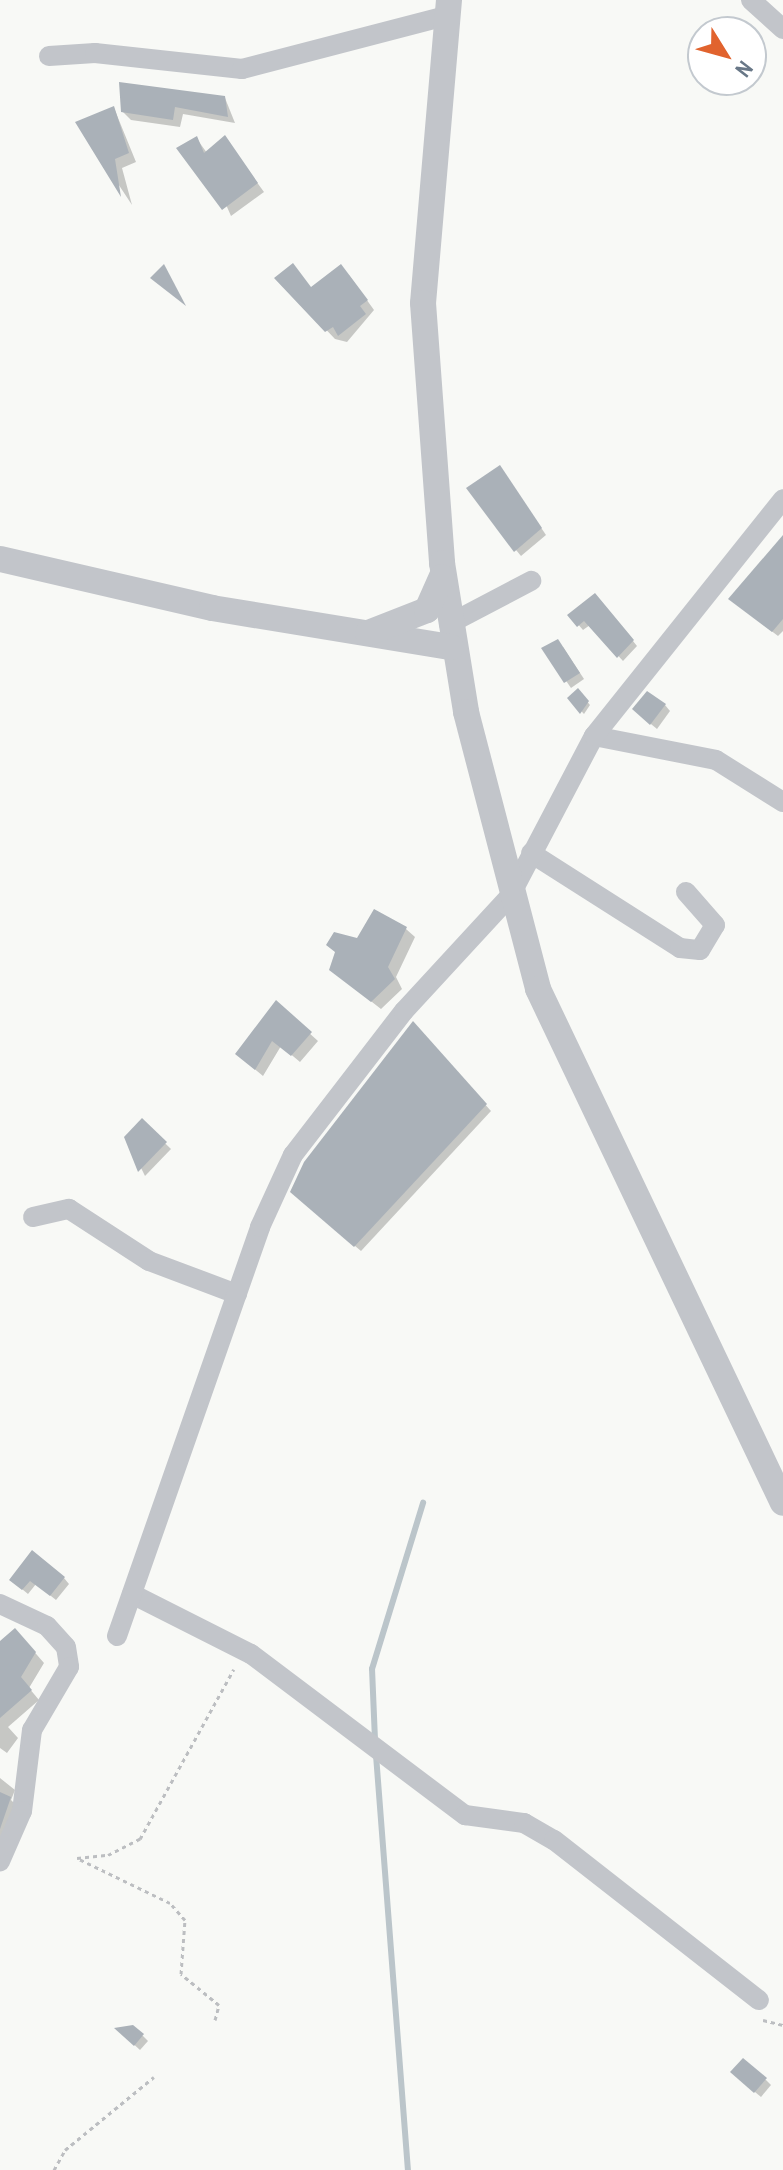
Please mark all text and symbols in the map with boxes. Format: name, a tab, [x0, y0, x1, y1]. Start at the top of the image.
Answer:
north arrow	[687, 16, 767, 96]
text: N	[729, 55, 760, 83]

